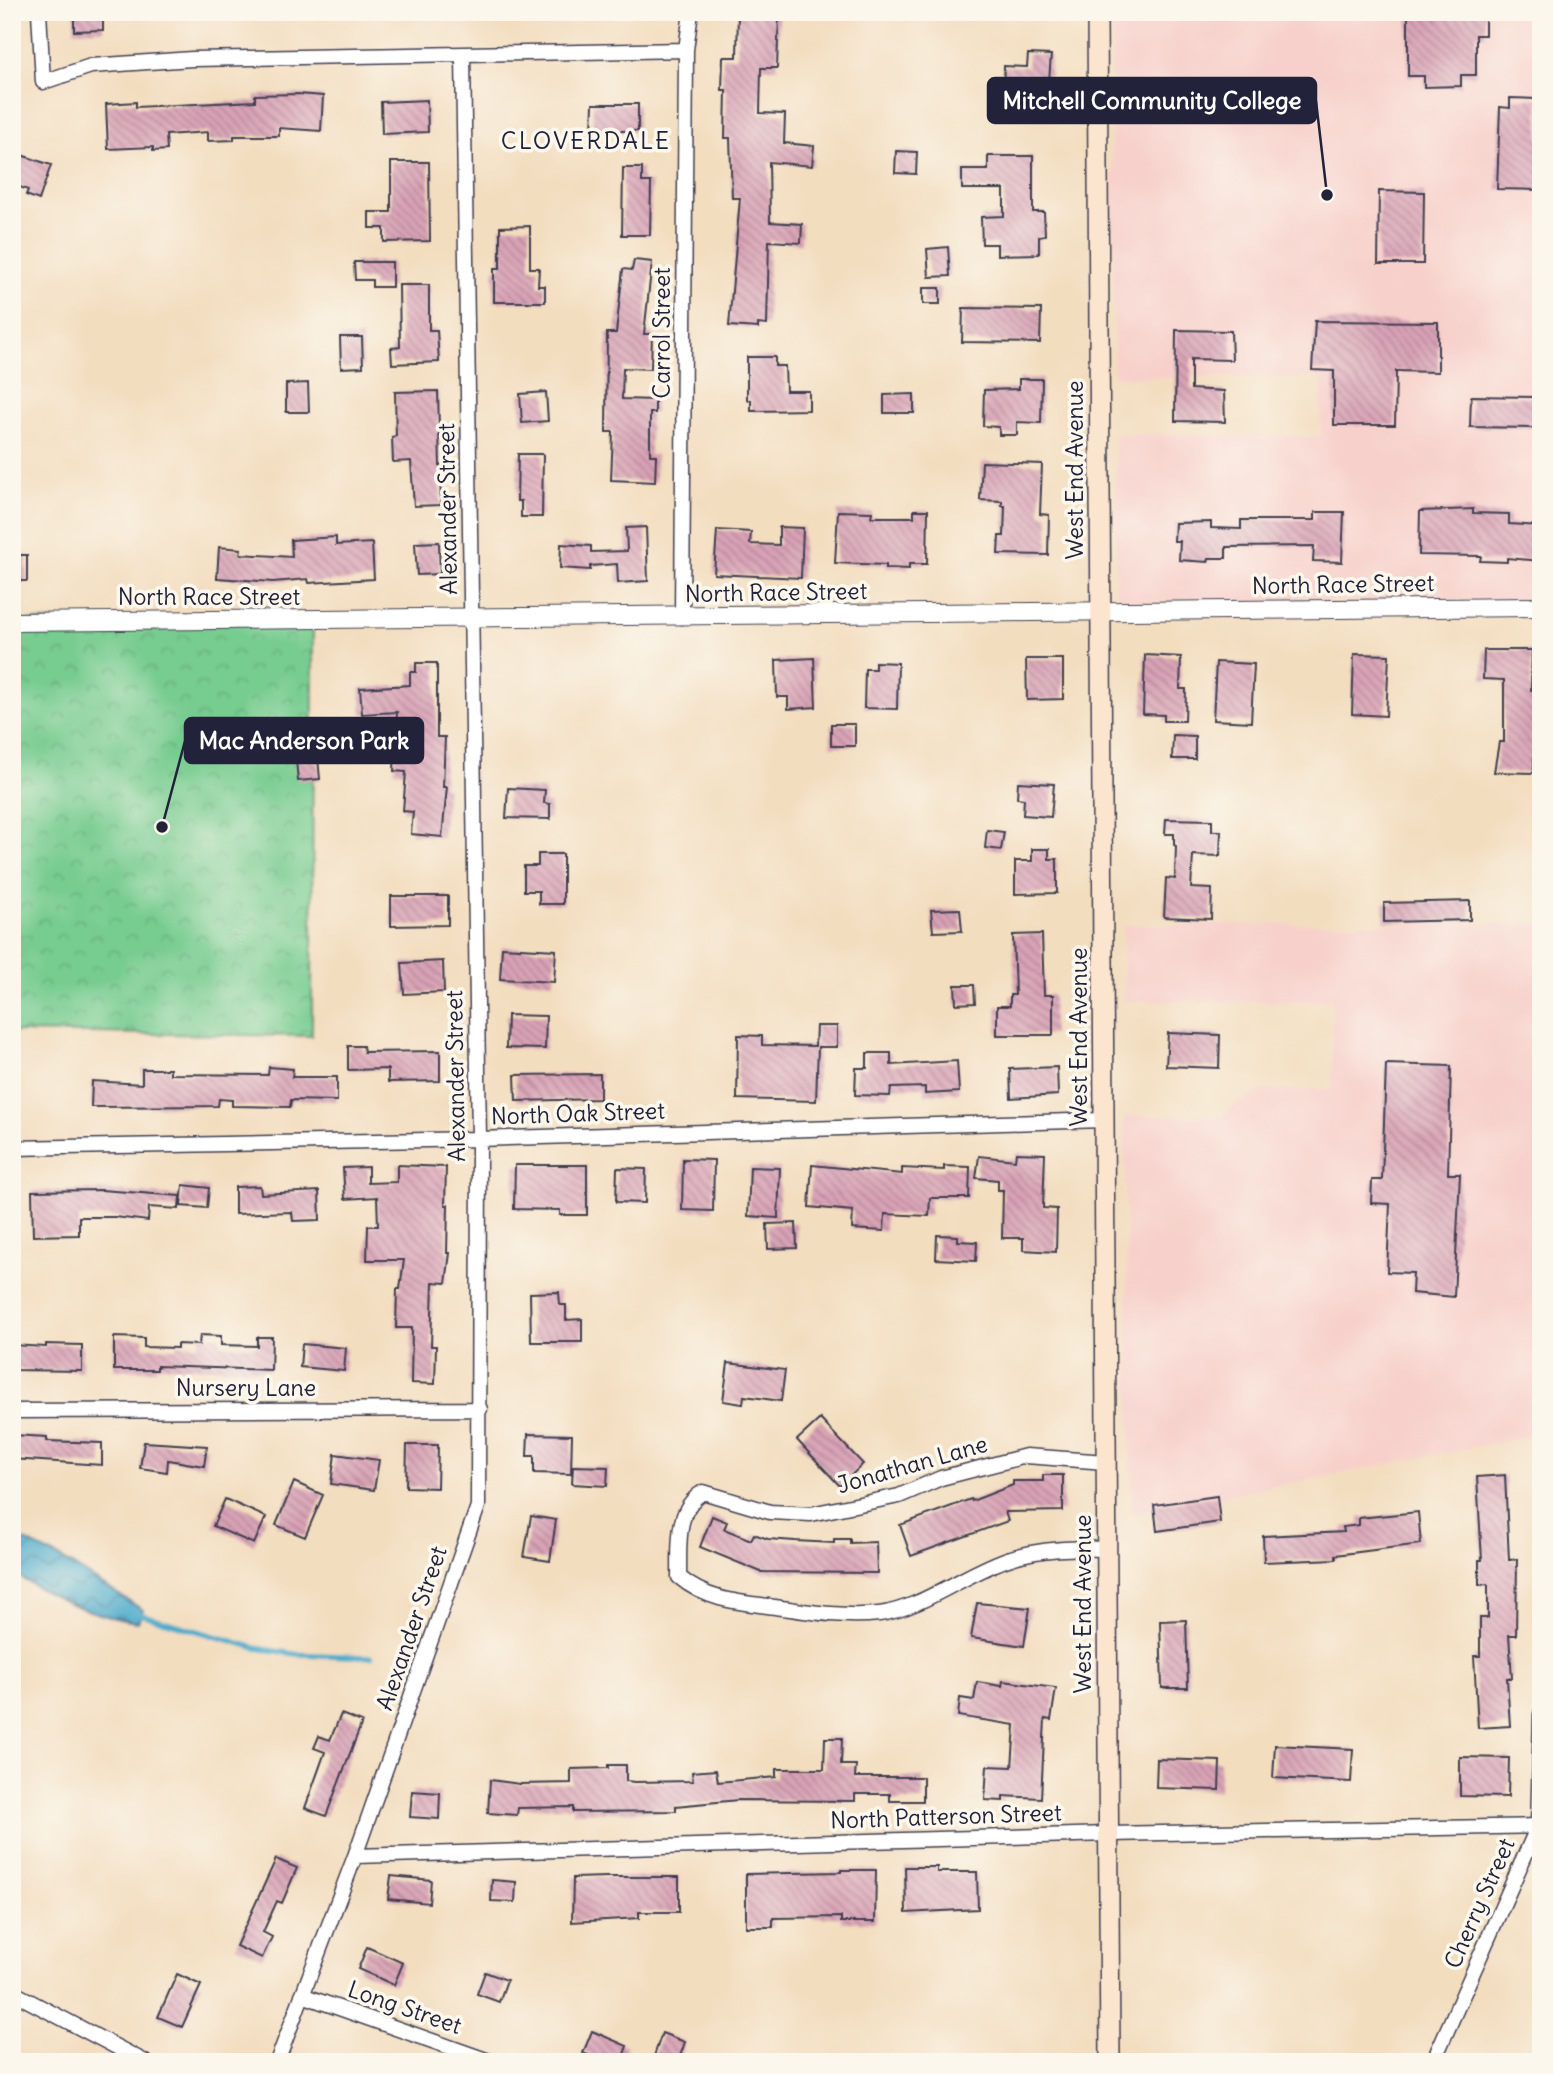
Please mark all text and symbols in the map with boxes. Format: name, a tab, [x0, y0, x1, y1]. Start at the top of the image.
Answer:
callout: Mitchell Community College	[988, 78, 1316, 123]
text: Mitchell Community College	[1002, 85, 1302, 115]
district label: CLOVERDALE	[501, 125, 671, 155]
street label: Carrol Street	[647, 267, 676, 399]
street label: West End Avenue	[1060, 381, 1089, 559]
street label: Alexander Street	[431, 423, 463, 595]
street label: North Race Street	[1251, 568, 1435, 600]
street label: North Race Street	[684, 576, 868, 608]
street label: North Race Street	[118, 582, 301, 611]
callout: Mac Anderson Park	[185, 718, 423, 763]
text: Mac Anderson Park	[199, 725, 409, 755]
street label: West End Avenue	[1064, 948, 1093, 1126]
street label: Alexander Street	[439, 990, 471, 1162]
street label: North Oak Street	[491, 1095, 666, 1131]
street label: Nursery Lane	[176, 1373, 316, 1402]
street label: Jonathan Lane	[833, 1429, 991, 1499]
street label: West End Avenue	[1068, 1515, 1097, 1693]
street label: Alexander Street	[369, 1542, 453, 1714]
street label: North Patterson Street	[830, 1797, 1062, 1835]
street label: Cherry Street	[1437, 1833, 1521, 1973]
street label: Long Street	[344, 1974, 466, 2040]

